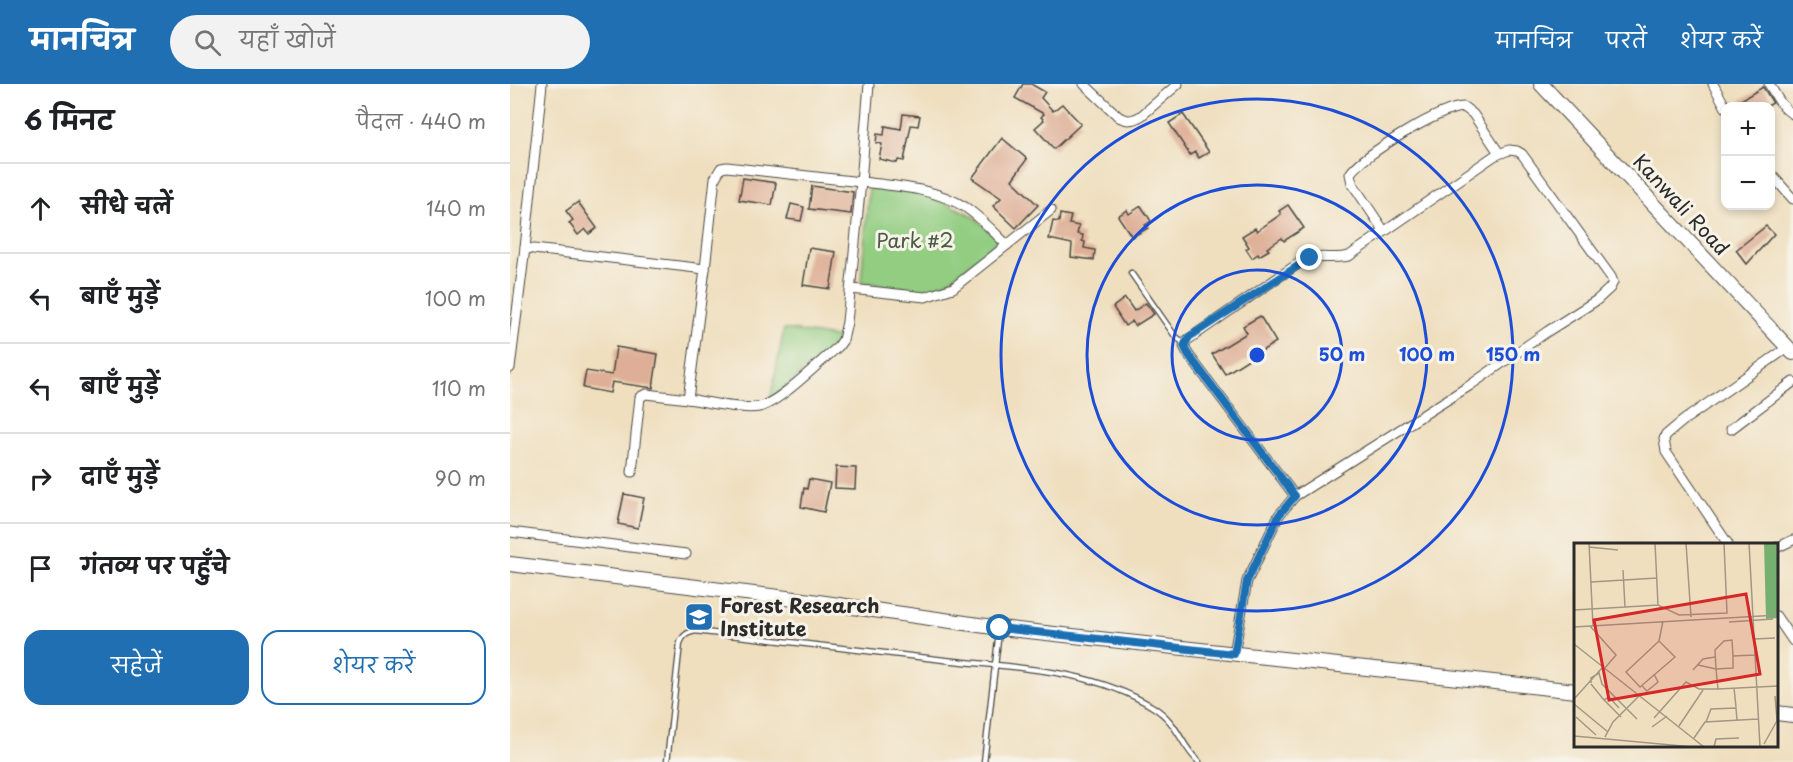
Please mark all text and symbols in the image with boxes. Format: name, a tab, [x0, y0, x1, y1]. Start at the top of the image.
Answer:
search box	[170, 15, 590, 69]
text: मानचित्र	[30, 17, 134, 60]
text: यहाँ खोजें	[239, 22, 335, 55]
text: मानचित्र	[1496, 23, 1573, 55]
text: परतें	[1606, 23, 1647, 55]
text: शेयर करें	[1680, 23, 1763, 55]
icon: search	[191, 26, 224, 59]
text: 6 मिनट	[24, 100, 114, 139]
map controls	[1721, 102, 1775, 210]
button: +	[1721, 102, 1775, 156]
text: पैदल · 440 m	[356, 106, 486, 136]
street label: Kanwali Road	[1627, 147, 1737, 262]
button: −	[1721, 156, 1775, 210]
text: सीधे चलें	[81, 188, 173, 221]
icon: ahead	[24, 192, 57, 225]
text: 140 m	[426, 193, 486, 223]
park label: Park #2	[876, 225, 954, 255]
route end	[1296, 244, 1322, 270]
text: बाएँ मुड़ें	[81, 278, 160, 311]
icon: left	[24, 282, 57, 315]
text: 100 m	[425, 283, 486, 313]
text: 50 m	[1319, 340, 1365, 367]
text: 100 m	[1399, 340, 1455, 367]
text: 150 m	[1486, 340, 1540, 367]
centre of rings	[1247, 345, 1267, 365]
text: बाएँ मुड़ें	[81, 368, 160, 401]
icon: left	[24, 372, 57, 405]
text: 110 m	[432, 373, 486, 403]
text: दाएँ मुड़ें	[81, 458, 159, 491]
icon: right	[24, 462, 57, 495]
text: 90 m	[435, 463, 486, 493]
inset map	[1574, 543, 1778, 747]
text: गंतव्य पर पहुँचे	[81, 548, 229, 581]
icon: arrive	[24, 552, 57, 585]
place label: Forest Research Institute	[720, 590, 880, 643]
school or university icon: Forest Research Institute	[683, 601, 715, 633]
route start	[986, 614, 1012, 640]
button: सहेजें	[24, 630, 249, 705]
button: शेयर करें	[261, 630, 486, 705]

